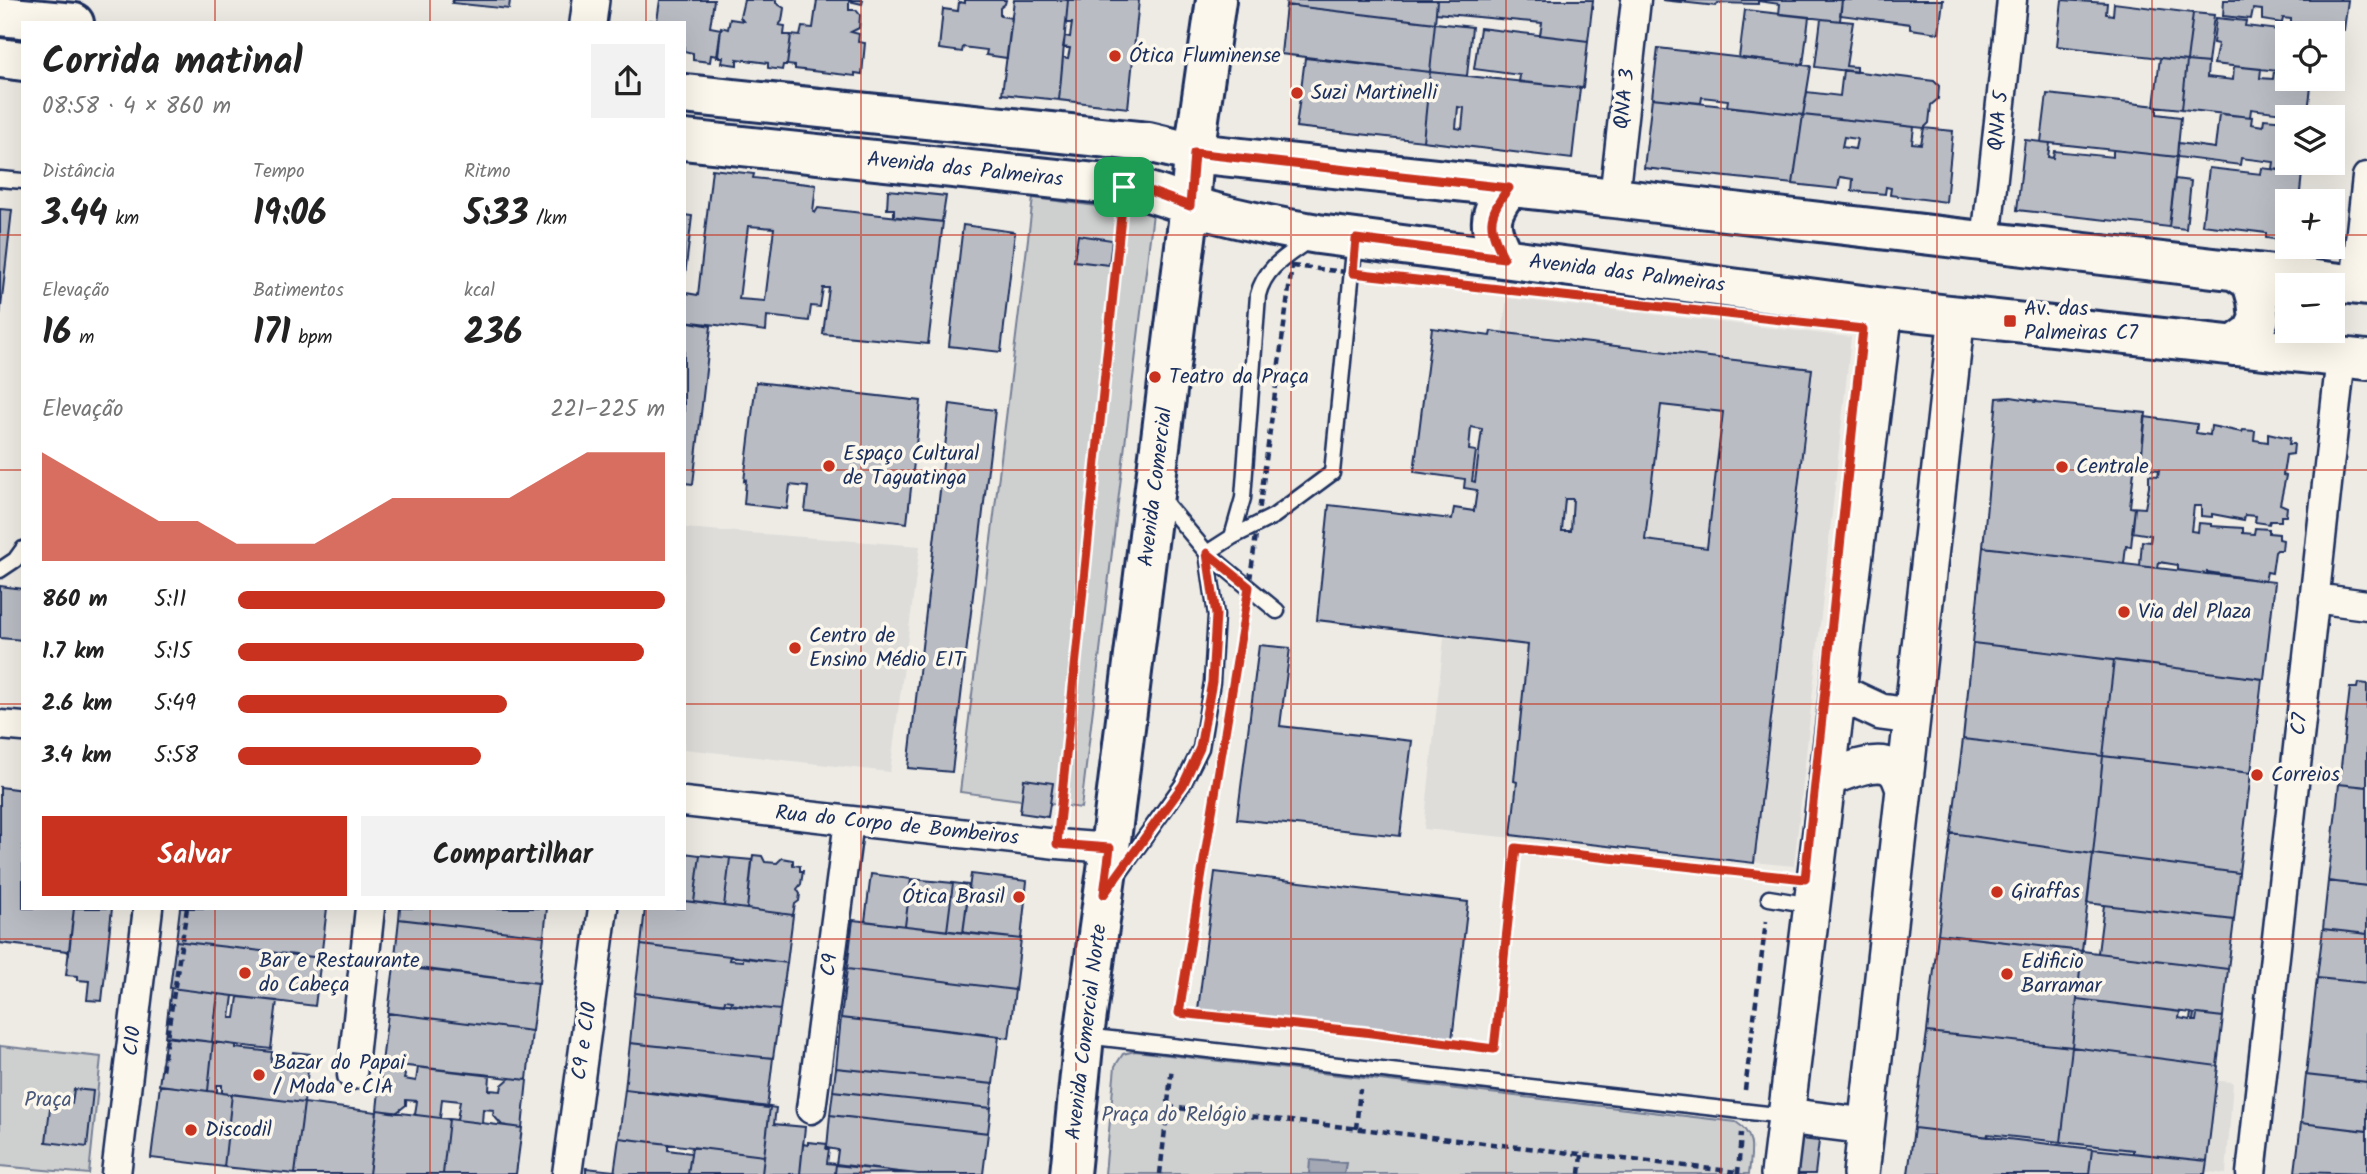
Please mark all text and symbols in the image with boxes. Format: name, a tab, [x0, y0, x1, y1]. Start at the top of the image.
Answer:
map controls	[2275, 21, 2345, 343]
button: locate	[2275, 21, 2345, 91]
text: Corrida matinal	[42, 33, 303, 93]
place label: Ótica Fluminense	[1129, 40, 1281, 73]
button: share	[591, 44, 665, 118]
marker: Ótica Fluminense	[1107, 48, 1123, 64]
street label: QNA 3	[1605, 67, 1645, 131]
place label: Suzi Martinelli	[1311, 77, 1438, 110]
marker: Suzi Martinelli	[1289, 85, 1305, 101]
street label: QNA 5	[1979, 88, 2019, 153]
text: 08:58 · 4 × 860 m	[42, 89, 231, 125]
button: layers	[2275, 105, 2345, 175]
street label: Avenida das Palmeiras	[865, 143, 1065, 197]
text: Distância	[42, 157, 115, 187]
text: Tempo	[253, 157, 305, 187]
text: Ritmo	[464, 157, 511, 187]
pin	[1094, 157, 1154, 217]
icon: arrive	[1105, 168, 1143, 206]
text: 3.44	[42, 187, 108, 243]
text: 19:06	[253, 187, 327, 243]
text: 5:33	[464, 187, 529, 243]
button: +	[2275, 189, 2345, 259]
text: km	[108, 204, 139, 234]
text: /km	[529, 204, 567, 234]
street label: Avenida das Palmeiras	[1527, 246, 1727, 302]
button: −	[2275, 273, 2345, 343]
text: Elevação	[42, 276, 109, 306]
text: Batimentos	[253, 276, 344, 306]
text: kcal	[464, 276, 495, 306]
place label: Av. das Palmeiras C7	[2024, 293, 2139, 350]
text: 16	[42, 306, 72, 362]
text: 171	[253, 306, 291, 362]
text: 236	[464, 306, 523, 362]
marker: Av. das Palmeiras C7	[2002, 313, 2018, 329]
text: m	[72, 323, 94, 353]
text: bpm	[291, 323, 332, 353]
place label: Teatro da Praça	[1169, 361, 1309, 394]
marker: Teatro da Praça	[1147, 369, 1163, 385]
text: Elevação	[42, 392, 124, 428]
text: 221–225 m	[550, 392, 665, 428]
street label: Avenida Comercial	[1130, 405, 1182, 569]
place label: Espaço Cultural de Taguatinga	[843, 438, 979, 495]
place label: Centrale	[2076, 451, 2149, 484]
marker: Espaço Cultural de Taguatinga	[821, 458, 837, 474]
marker: Centrale	[2054, 459, 2070, 475]
text: 860 m	[42, 582, 108, 618]
text: 5:11	[154, 582, 186, 618]
place label: Via del Plaza	[2138, 596, 2251, 629]
marker: Via del Plaza	[2116, 604, 2132, 620]
place label: Centro de Ensino Médio EIT	[809, 620, 967, 677]
text: 1.7 km	[42, 634, 104, 670]
text: 5:15	[154, 634, 192, 670]
marker: Centro de Ensino Médio EIT	[787, 640, 803, 656]
text: 2.6 km	[42, 686, 112, 722]
text: 5:49	[154, 686, 196, 722]
street label: C7	[2282, 710, 2318, 737]
text: 3.4 km	[42, 738, 112, 774]
text: 5:58	[154, 738, 198, 774]
place label: Correios	[2271, 759, 2340, 792]
marker: Correios	[2249, 767, 2265, 783]
street label: Rua do Corpo de Bombeiros	[773, 797, 1021, 855]
button: Salvar	[42, 816, 347, 896]
button: Compartilhar	[361, 816, 665, 896]
place label: Giraffas	[2011, 876, 2080, 909]
place label: Ótica Brasil	[902, 881, 1005, 914]
marker: Giraffas	[1989, 884, 2005, 900]
marker: Ótica Brasil	[1011, 889, 1027, 905]
street label: Avenida Comercial Norte	[1057, 922, 1117, 1142]
place label: Bar e Restaurante do Cabeça	[259, 945, 420, 1002]
place label: Edificio Barramar	[2021, 946, 2103, 1003]
street label: C9	[812, 952, 848, 978]
marker: Bar e Restaurante do Cabeça	[237, 965, 253, 981]
marker: Edificio Barramar	[1999, 966, 2015, 982]
street label: C9 e C10	[563, 1000, 607, 1082]
street label: C10	[115, 1024, 151, 1058]
place label: Bazar do Papai / Moda e CIA	[273, 1047, 406, 1104]
marker: Bazar do Papai / Moda e CIA	[251, 1067, 267, 1083]
park label: Praça	[24, 1084, 72, 1117]
park label: Praça do Relógio	[1101, 1099, 1247, 1132]
place label: Discodil	[205, 1114, 272, 1147]
marker: Discodil	[183, 1122, 199, 1138]

